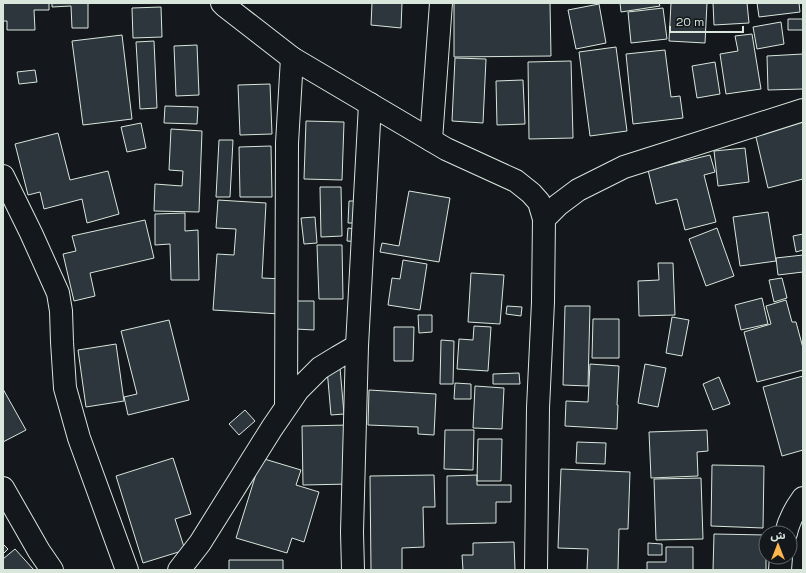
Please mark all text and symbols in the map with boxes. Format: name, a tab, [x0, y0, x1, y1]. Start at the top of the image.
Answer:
scale bar	[670, 8, 743, 34]
text: 20 m	[676, 14, 704, 30]
north arrow	[758, 525, 798, 565]
text: ش	[770, 528, 786, 542]

